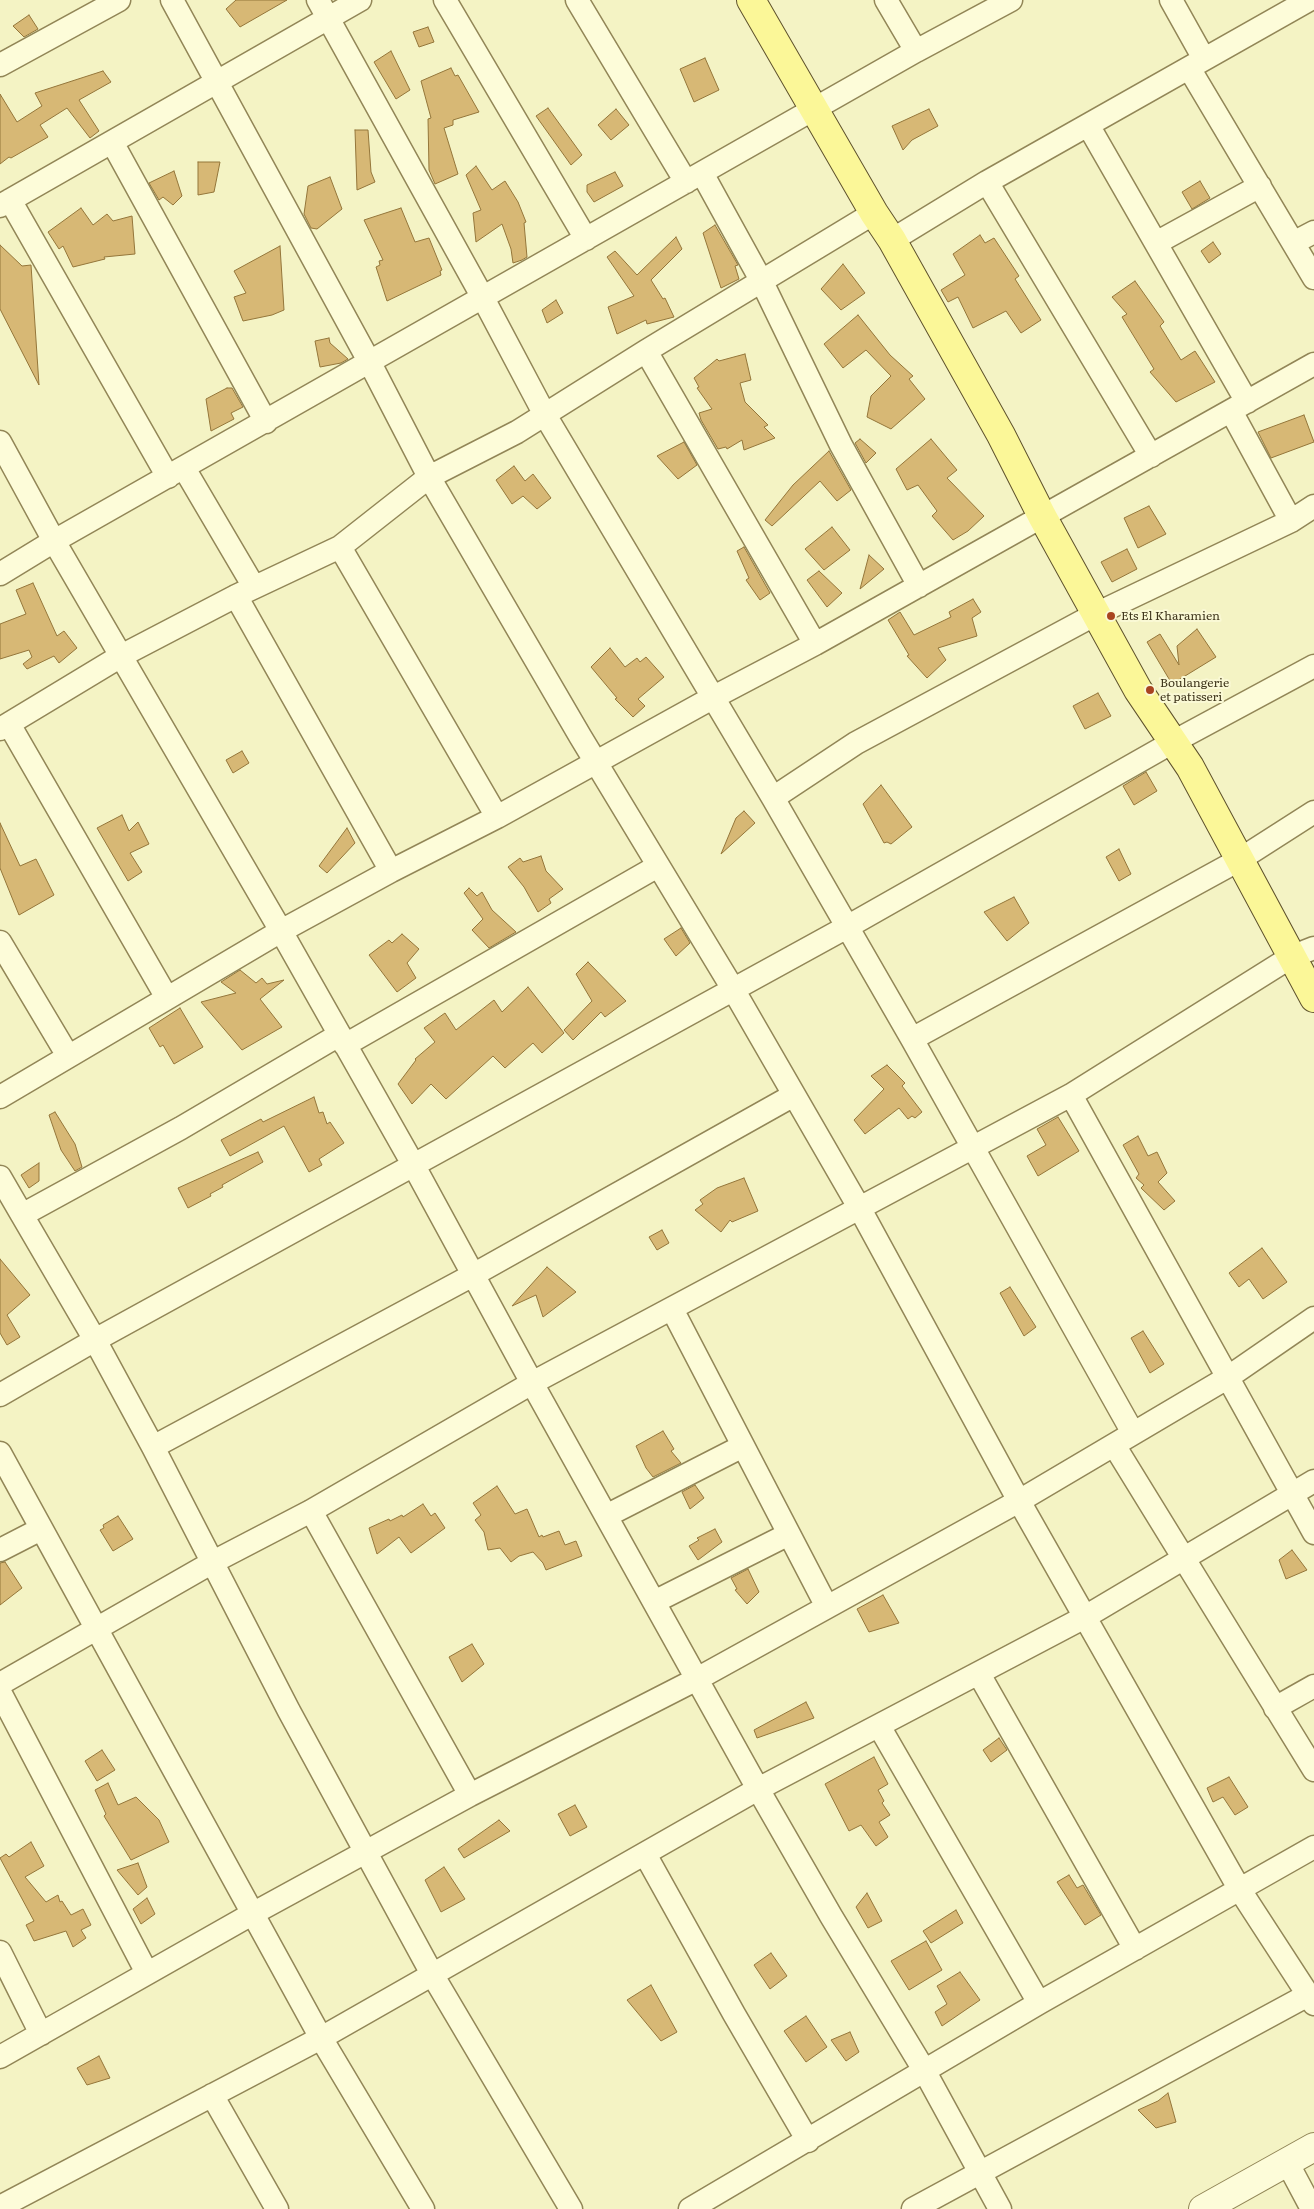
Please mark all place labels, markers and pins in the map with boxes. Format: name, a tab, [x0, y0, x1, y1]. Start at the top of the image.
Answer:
place label: Ets El Kharamien	[1121, 609, 1220, 623]
marker: Ets El Kharamien	[1105, 610, 1117, 622]
place label: Boulangerie et patisseri	[1160, 676, 1229, 704]
marker: Boulangerie et patisseri	[1144, 684, 1156, 696]

